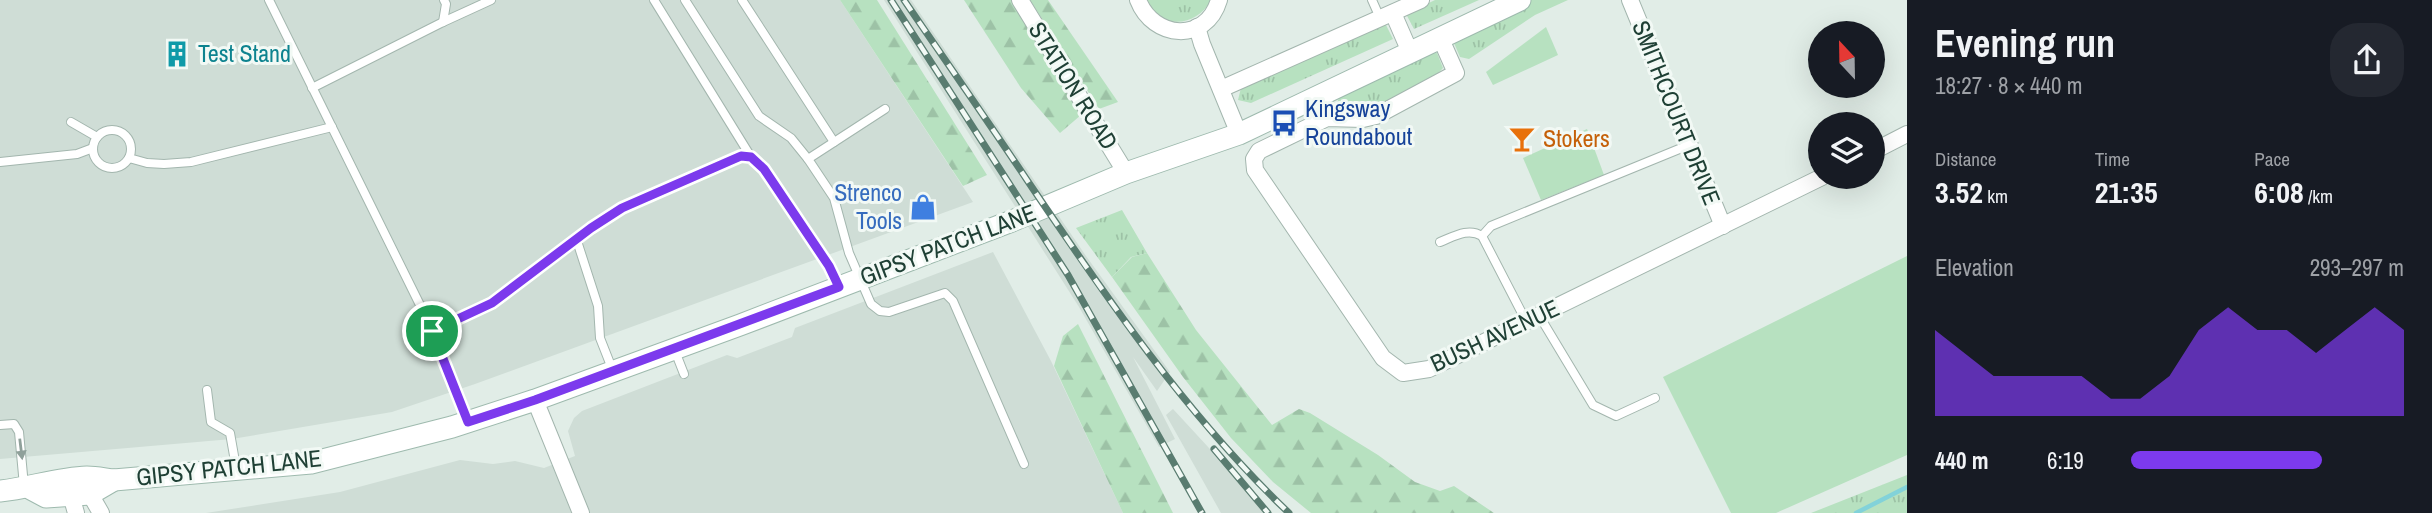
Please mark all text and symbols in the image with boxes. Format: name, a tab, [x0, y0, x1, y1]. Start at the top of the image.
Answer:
street label: STATION ROAD	[1022, 16, 1126, 155]
street label: SMITHCOURT DRIVE	[1625, 16, 1728, 210]
text: Evening run	[1935, 18, 2115, 69]
north arrow	[1808, 21, 1885, 98]
map controls	[1808, 21, 1885, 189]
button: share	[2330, 23, 2404, 97]
place label: Test Stand	[198, 37, 291, 69]
building icon: Test Stand	[162, 39, 192, 69]
text: 18:27 · 8 × 440 m	[1935, 70, 2082, 101]
place label: Kingsway Roundabout	[1305, 92, 1413, 152]
bus stop icon: Kingsway Roundabout	[1269, 108, 1299, 138]
button: layers	[1808, 112, 1885, 189]
place label: Stokers	[1543, 122, 1610, 154]
bar icon: Stokers	[1507, 124, 1537, 154]
text: Distance	[1935, 146, 1996, 172]
text: Time	[2095, 146, 2130, 172]
text: Pace	[2254, 146, 2290, 172]
text: 3.52	[1935, 172, 1983, 212]
text: 21:35	[2095, 172, 2158, 212]
text: 6:08	[2254, 172, 2304, 212]
place label: Strenco Tools	[834, 176, 902, 236]
text: km	[1983, 183, 2008, 209]
text: /km	[2304, 183, 2333, 209]
shop icon: Strenco Tools	[908, 192, 938, 222]
street label: GIPSY PATCH LANE	[855, 196, 1040, 292]
text: Elevation	[1935, 252, 2014, 283]
text: 293–297 m	[2310, 252, 2404, 283]
street label: BUSH AVENUE	[1425, 291, 1564, 379]
pin	[402, 301, 462, 361]
icon: arrive	[413, 312, 451, 350]
one-way arrow	[15, 438, 26, 460]
street label: GIPSY PATCH LANE	[135, 441, 323, 493]
text: 440 m	[1935, 445, 1988, 476]
text: 6:19	[2047, 445, 2084, 476]

